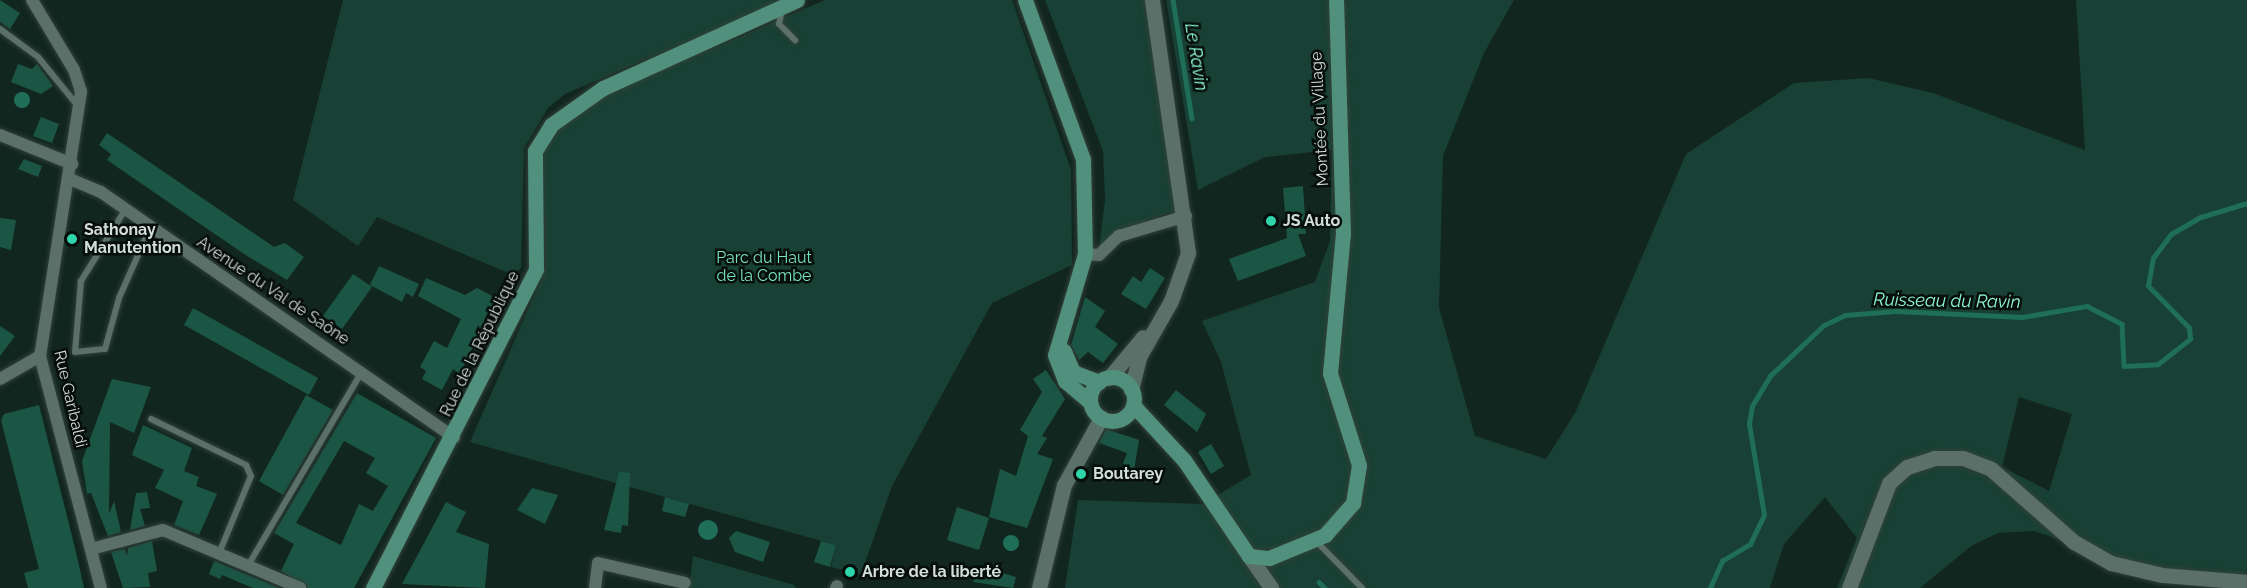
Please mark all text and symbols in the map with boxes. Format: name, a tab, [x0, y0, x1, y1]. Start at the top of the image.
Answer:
water label: Le Ravin	[1180, 22, 1212, 92]
street label: Montée du Village	[1307, 51, 1333, 187]
place label: JS Auto	[1283, 211, 1341, 231]
marker: JS Auto	[1264, 214, 1278, 228]
place label: Sathonay Manutention	[84, 220, 181, 258]
marker: Sathonay Manutention	[65, 232, 79, 246]
street label: Avenue du Val de Saône	[193, 232, 353, 350]
park label: Parc du Haut de la Combe	[716, 248, 812, 286]
street label: Rue de la République	[436, 268, 524, 420]
water label: Ruisseau du Ravin	[1873, 289, 2021, 313]
street label: Rue Garibaldi	[50, 349, 90, 449]
place label: Boutarey	[1093, 464, 1163, 484]
marker: Boutarey	[1074, 467, 1088, 481]
place label: Arbre de la liberté	[862, 562, 1001, 582]
marker: Arbre de la liberté	[843, 565, 857, 579]

